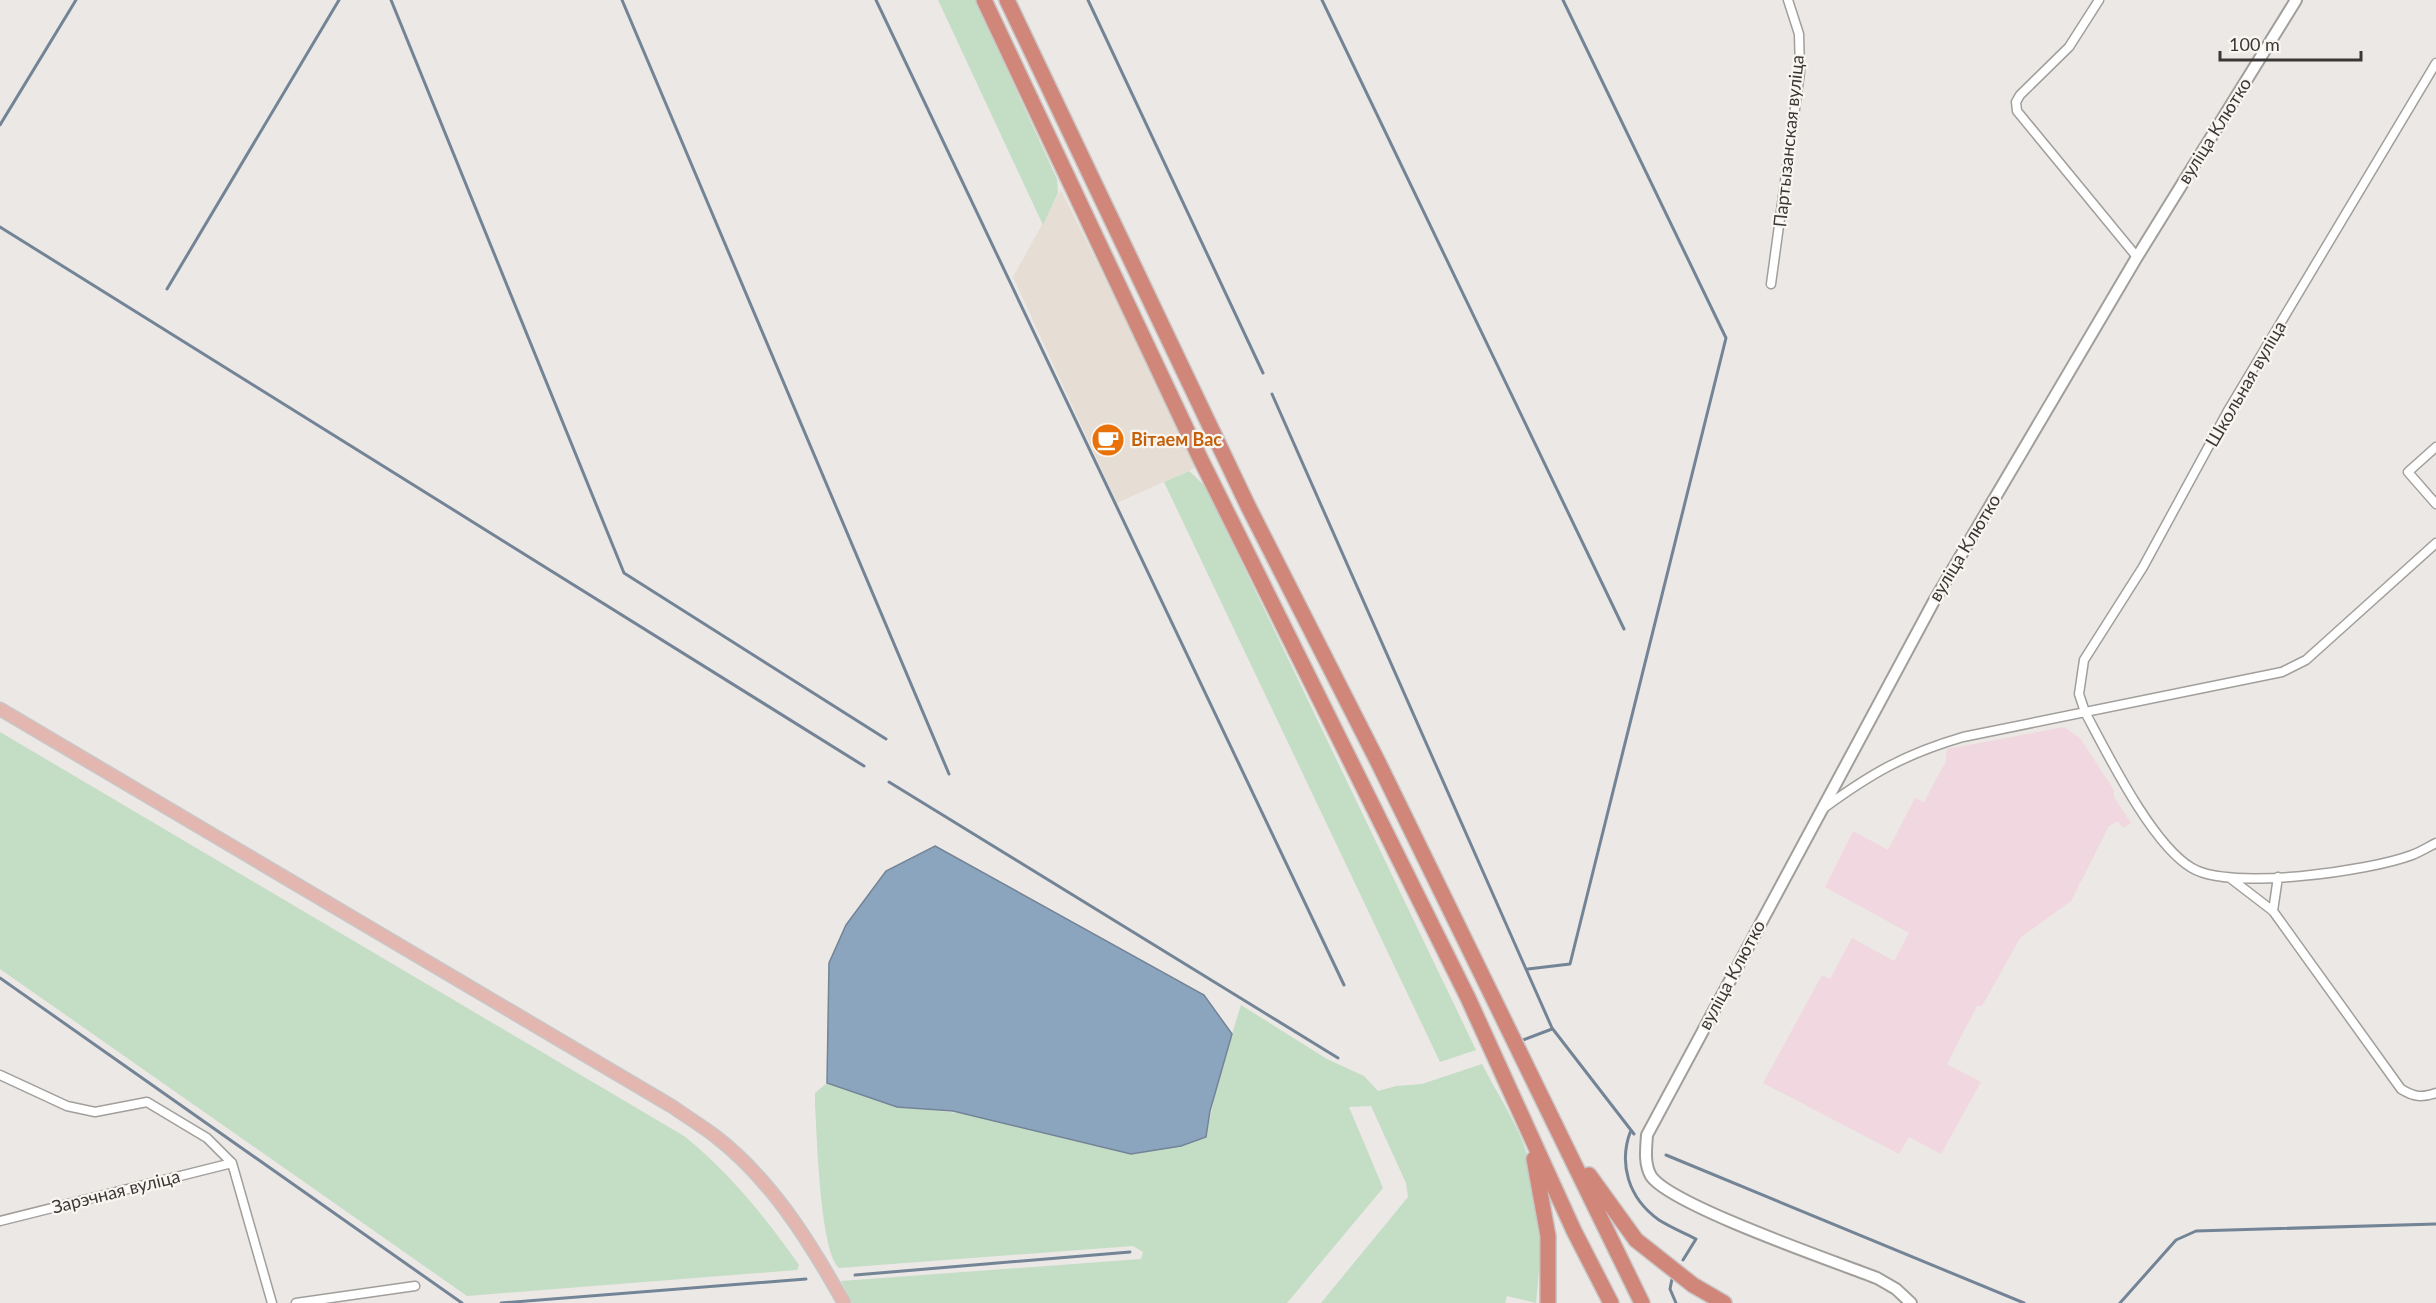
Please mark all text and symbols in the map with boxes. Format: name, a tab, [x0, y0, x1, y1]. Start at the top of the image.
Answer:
scale bar	[2220, 24, 2361, 62]
text: 100 m	[2229, 33, 2280, 55]
street label: Партызанская вуліца	[1768, 54, 1808, 228]
street label: вуліца Клютко	[2173, 73, 2256, 188]
street label: Школьная вуліца	[2200, 317, 2290, 450]
cafe icon: Вітаем Вас	[1090, 422, 1126, 458]
place label: Вітаем Вас	[1131, 428, 1222, 450]
street label: вуліца Клютко	[1924, 490, 2005, 605]
street label: вуліца Клютко	[1693, 916, 1769, 1033]
street label: Зарэчная вуліца	[49, 1164, 182, 1218]

